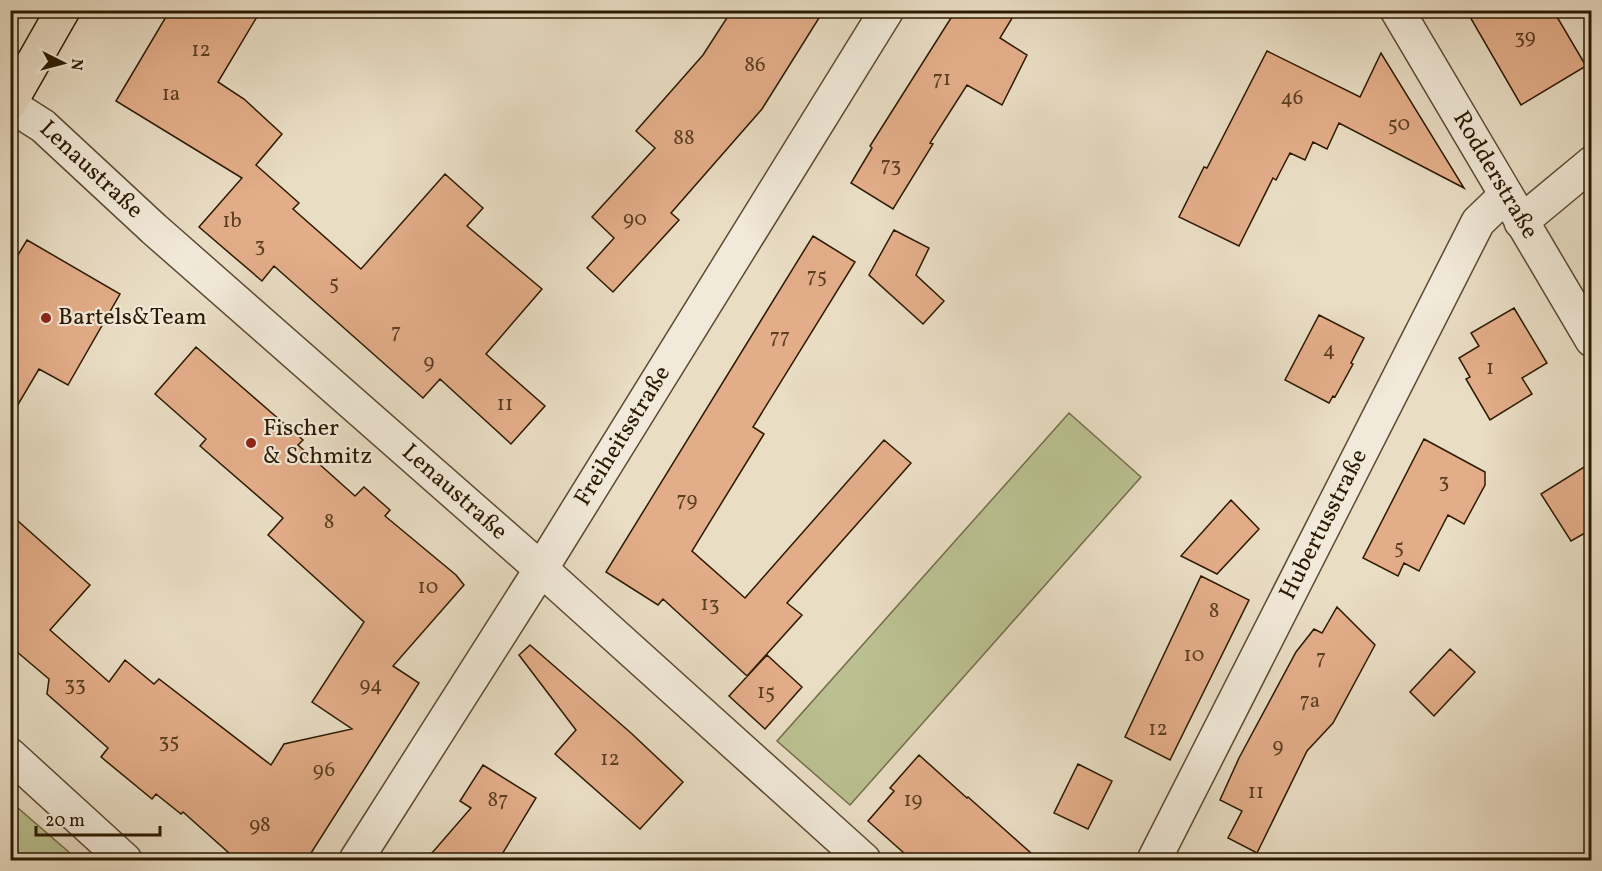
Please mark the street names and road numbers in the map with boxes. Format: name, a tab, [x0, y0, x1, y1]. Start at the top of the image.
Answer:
street label: Rodderstraße	[1443, 105, 1546, 246]
street label: Lenaustraße	[31, 113, 150, 227]
street label: Freiheitsstraße	[567, 359, 680, 513]
street label: Lenaustraße	[394, 437, 515, 549]
street label: Hubertusstraße	[1272, 444, 1377, 606]

